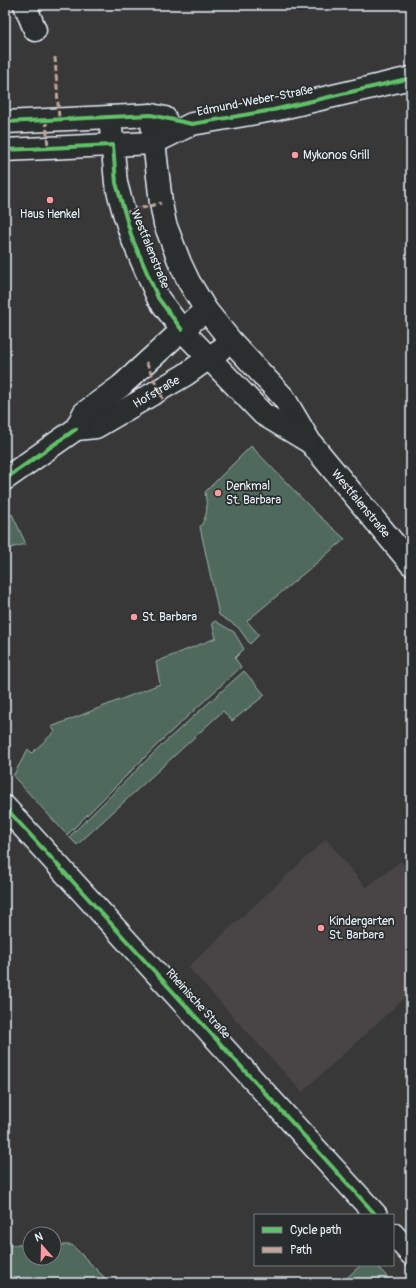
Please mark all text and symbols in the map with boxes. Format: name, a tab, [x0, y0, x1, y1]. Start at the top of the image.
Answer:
street label: Edmund-Weber-Straße	[196, 82, 314, 120]
place label: Mykonos Grill	[303, 148, 370, 163]
marker: Mykonos Grill	[290, 150, 300, 160]
marker: Haus Henkel	[45, 195, 55, 205]
place label: Haus Henkel	[20, 207, 80, 222]
street label: Westfalenstraße	[127, 207, 173, 291]
street label: Hofstraße	[130, 372, 182, 411]
street label: Westfalenstraße	[328, 466, 393, 541]
place label: Denkmal St. Barbara	[226, 479, 281, 508]
marker: Denkmal St. Barbara	[213, 488, 223, 498]
place label: St. Barbara	[142, 610, 197, 625]
marker: St. Barbara	[129, 612, 139, 622]
place label: Kindergarten St. Barbara	[329, 914, 395, 943]
marker: Kindergarten St. Barbara	[316, 923, 326, 933]
street label: Rheinische Straße	[163, 966, 233, 1042]
legend	[254, 1214, 394, 1266]
text: Cycle path	[290, 1223, 342, 1238]
north arrow	[22, 1226, 62, 1266]
text: N	[33, 1230, 45, 1244]
text: Path	[290, 1243, 312, 1258]

